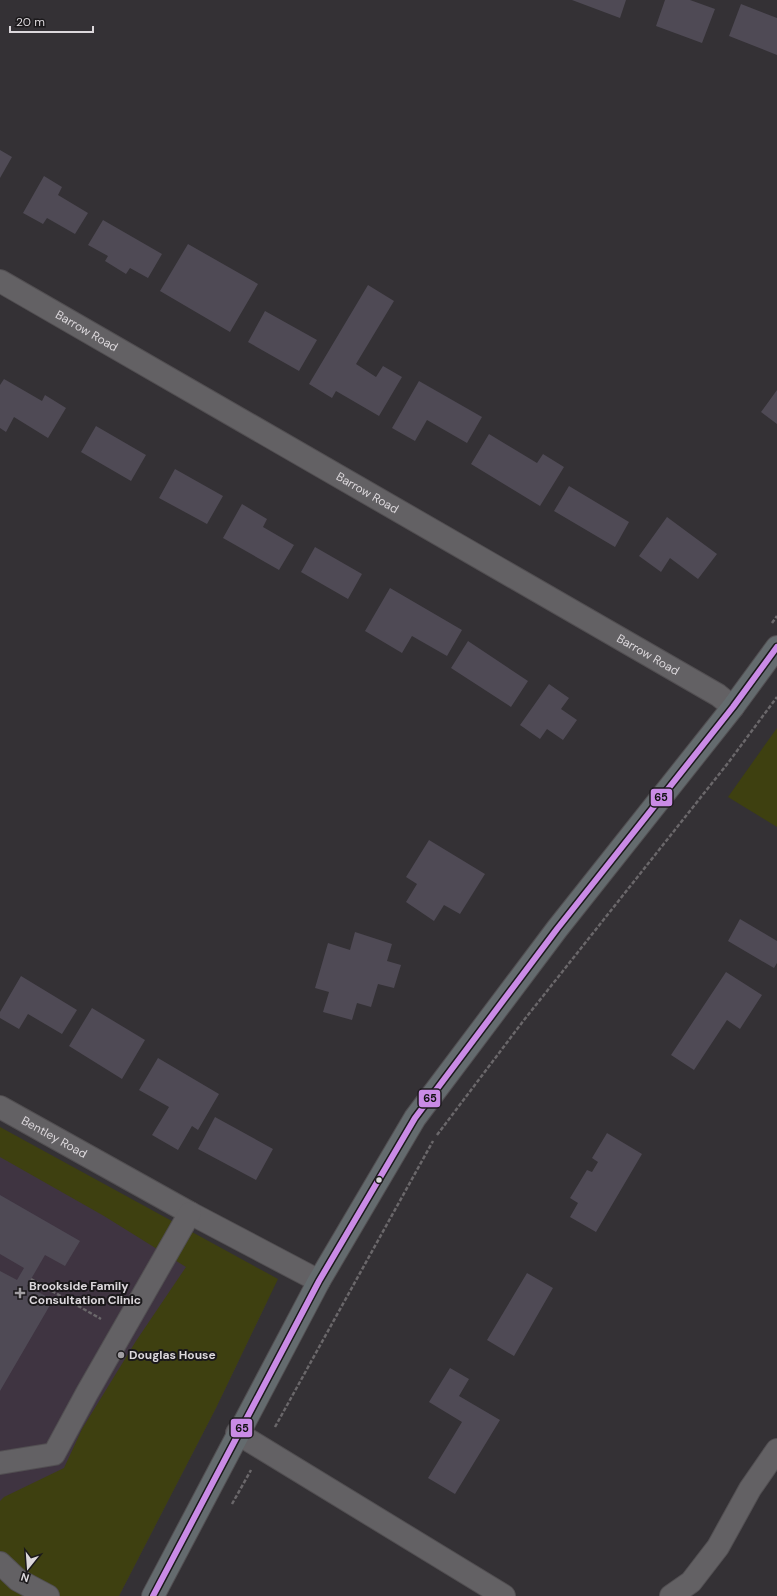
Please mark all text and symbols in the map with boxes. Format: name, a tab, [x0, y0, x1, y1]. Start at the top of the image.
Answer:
scale bar	[10, 8, 93, 34]
text: 20 m	[16, 14, 45, 30]
street label: Barrow Road	[52, 307, 121, 355]
street label: Barrow Road	[333, 468, 401, 517]
street label: Barrow Road	[614, 630, 682, 679]
line badge: 65	[650, 788, 673, 807]
text: 65	[654, 790, 668, 804]
line badge: 65	[418, 1089, 441, 1108]
text: 65	[423, 1091, 437, 1105]
street label: Bentley Road	[18, 1112, 90, 1162]
unlabelled marker	[374, 1175, 384, 1185]
place label: Brookside Family Consultation Clinic	[29, 1278, 141, 1308]
marker: Brookside Family Consultation Clinic	[14, 1287, 26, 1299]
place label: Douglas House	[129, 1347, 216, 1363]
marker: Douglas House	[116, 1350, 126, 1360]
line badge: 65	[230, 1418, 253, 1438]
text: 65	[235, 1421, 249, 1435]
north arrow	[8, 1548, 48, 1588]
text: N	[19, 1570, 31, 1585]

